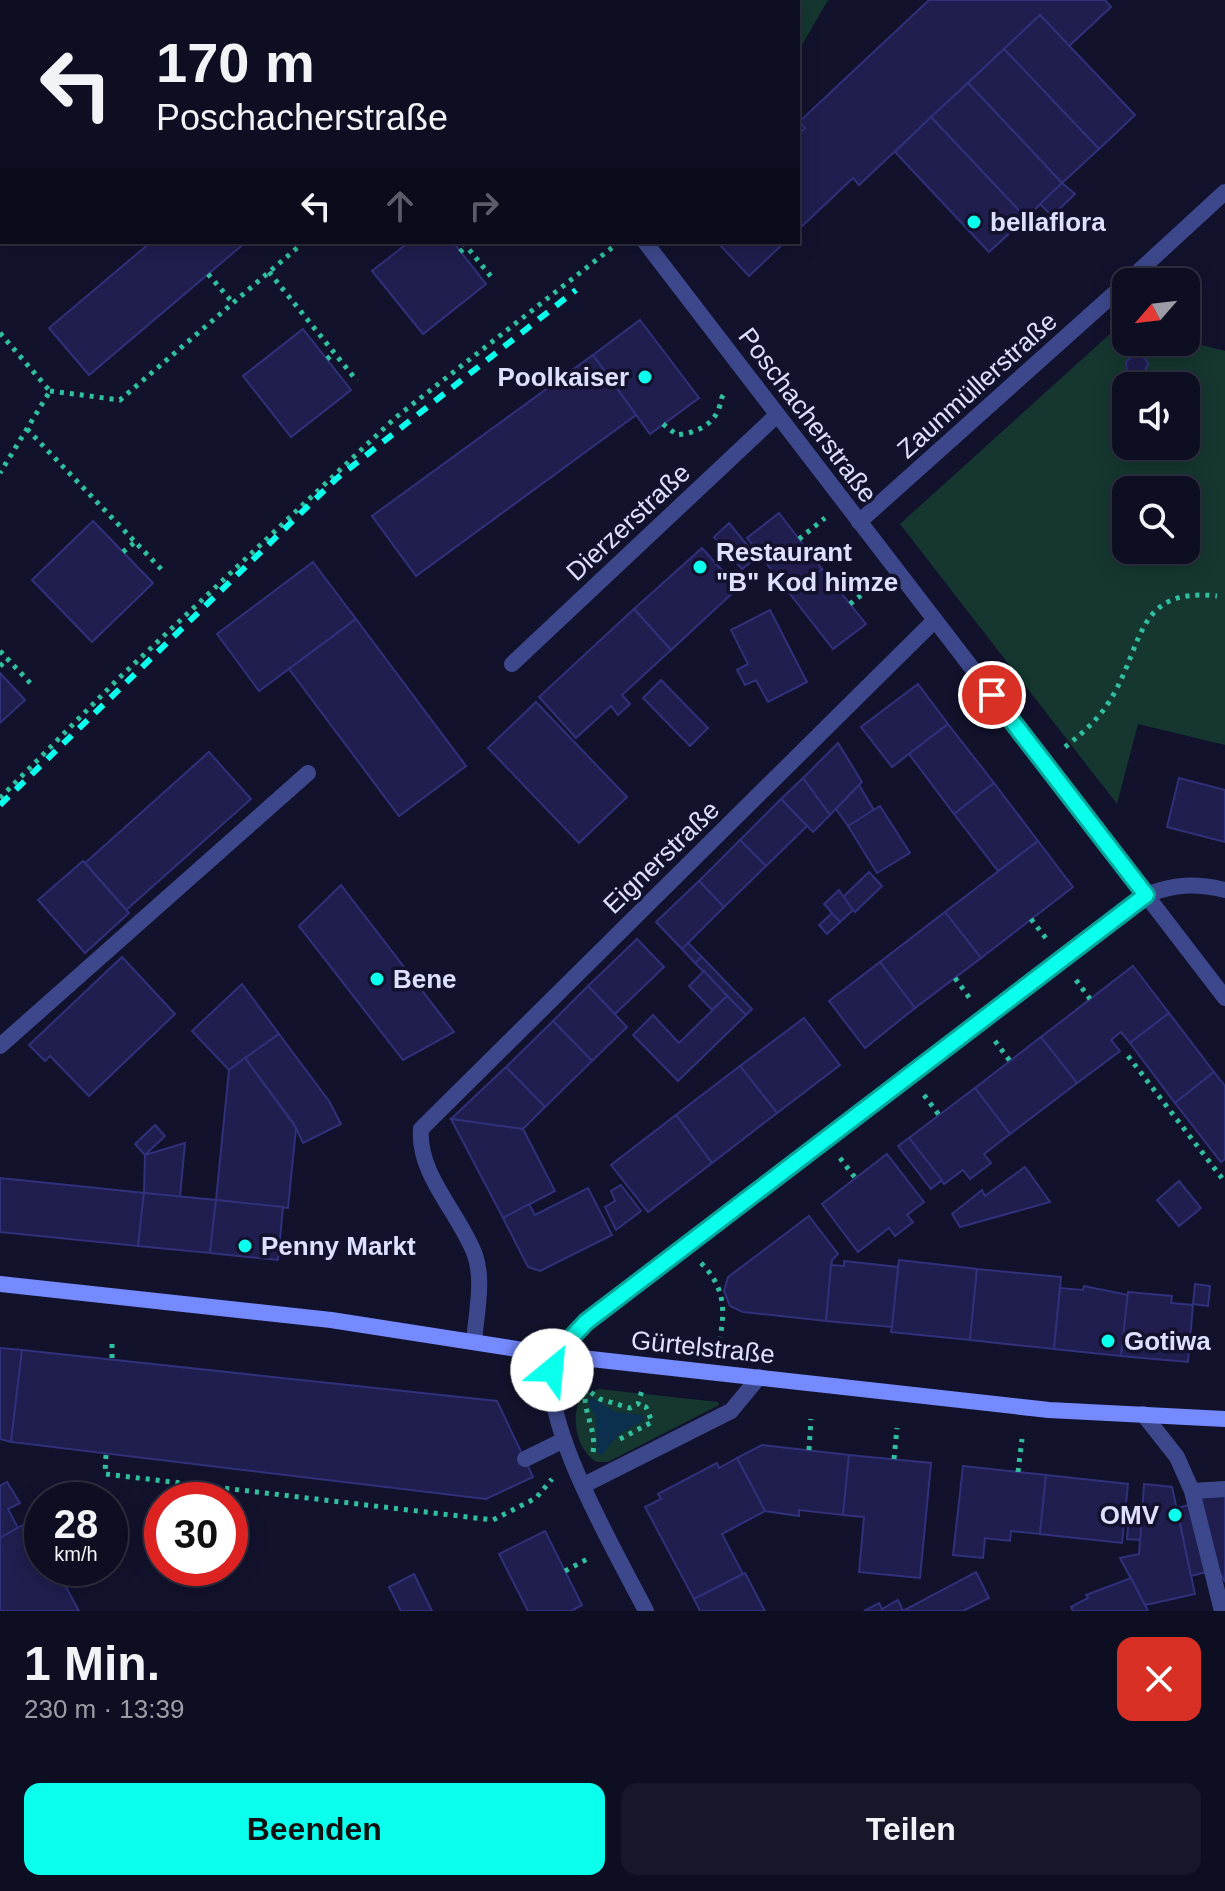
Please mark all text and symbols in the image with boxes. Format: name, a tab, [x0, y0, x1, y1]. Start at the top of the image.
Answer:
text: 170 m	[156, 31, 315, 94]
icon: left	[24, 32, 128, 136]
text: Poschacherstraße	[156, 97, 448, 138]
icon: left	[294, 184, 338, 228]
icon: ahead	[378, 184, 422, 228]
icon: right	[462, 184, 506, 228]
place label: bellaflora	[990, 207, 1106, 237]
marker: bellaflora	[965, 213, 983, 231]
north arrow	[1112, 268, 1200, 356]
map controls	[1112, 268, 1200, 564]
street label: Zaunmüllerstraße	[891, 306, 1063, 464]
street label: Poschacherstraße	[733, 322, 883, 508]
place label: Poolkaiser	[497, 362, 629, 392]
marker: Poolkaiser	[636, 368, 654, 386]
button: sound	[1112, 372, 1200, 460]
street label: Dierzerstraße	[560, 457, 696, 587]
button: search	[1112, 476, 1200, 564]
place label: Restaurant "B" Kod himze	[716, 537, 898, 597]
marker: Restaurant "B" Kod himze	[691, 558, 709, 576]
pin	[958, 661, 1026, 729]
icon: arrive	[970, 673, 1014, 717]
street label: Eignerstraße	[597, 795, 725, 919]
place label: Bene	[393, 964, 457, 994]
marker: Bene	[368, 970, 386, 988]
place label: Penny Markt	[261, 1231, 416, 1261]
marker: Penny Markt	[236, 1237, 254, 1255]
street label: Gürtelstraße	[630, 1325, 776, 1369]
place label: Gotiwa	[1124, 1326, 1211, 1356]
position arrow	[510, 1328, 594, 1412]
marker: Gotiwa	[1099, 1332, 1117, 1350]
speed limit sign: 30	[144, 1482, 248, 1586]
place label: OMV	[1100, 1500, 1160, 1530]
text: 28	[54, 1502, 98, 1546]
marker: OMV	[1166, 1506, 1184, 1524]
text: km/h	[54, 1543, 98, 1565]
text: 1 Min.	[24, 1637, 160, 1690]
button: close	[1117, 1637, 1201, 1721]
text: 230 m · 13:39	[24, 1694, 184, 1724]
button: Beenden	[24, 1783, 605, 1875]
button: Teilen	[621, 1783, 1201, 1875]

